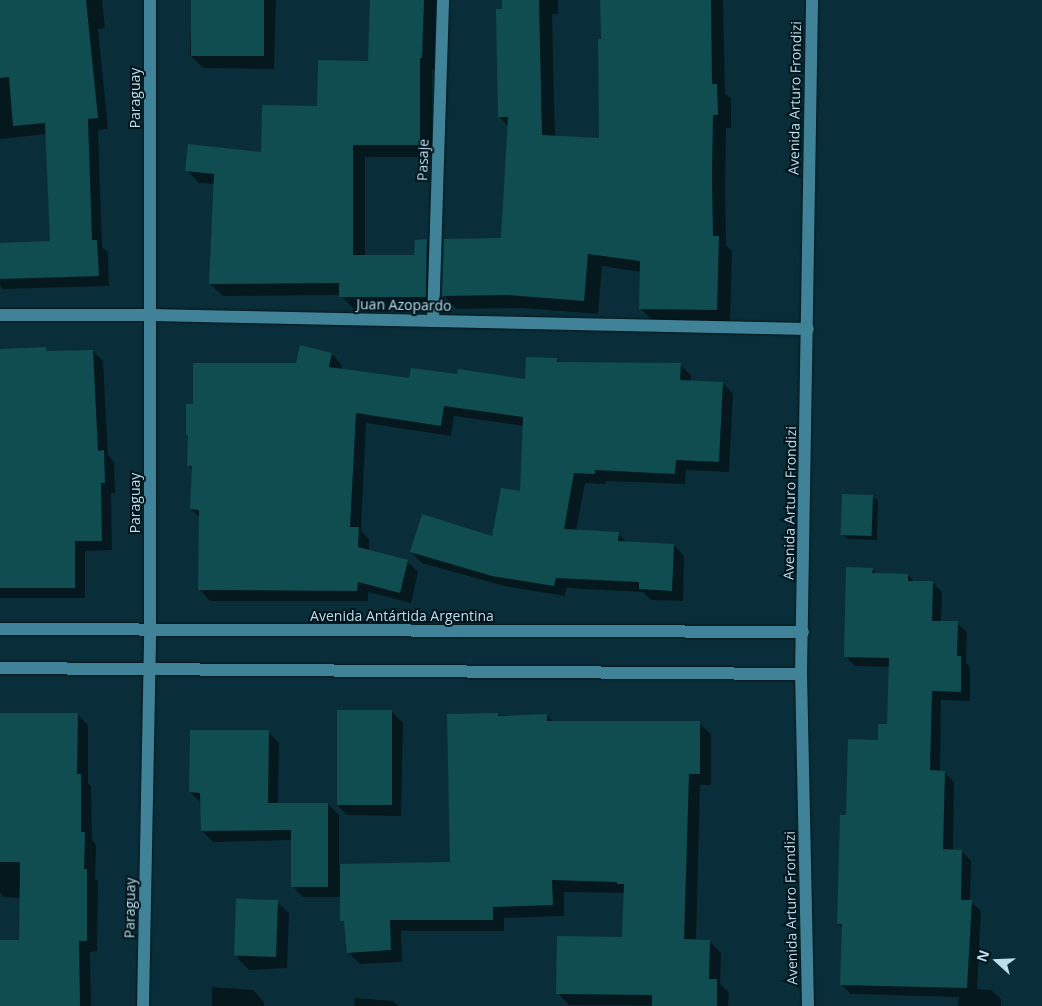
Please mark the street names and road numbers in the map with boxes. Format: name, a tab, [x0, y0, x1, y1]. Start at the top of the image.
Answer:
street label: Avenida Arturo Frondizi	[785, 21, 805, 175]
street label: Paraguay	[127, 68, 143, 128]
street label: Pasaje	[414, 139, 432, 181]
street label: Juan Azopardo	[356, 296, 452, 314]
street label: Avenida Arturo Frondizi	[780, 426, 800, 580]
street label: Paraguay	[127, 473, 143, 533]
street label: Avenida Antártida Argentina	[310, 608, 494, 624]
street label: Avenida Arturo Frondizi	[781, 831, 801, 985]
street label: Paraguay	[121, 878, 139, 938]

